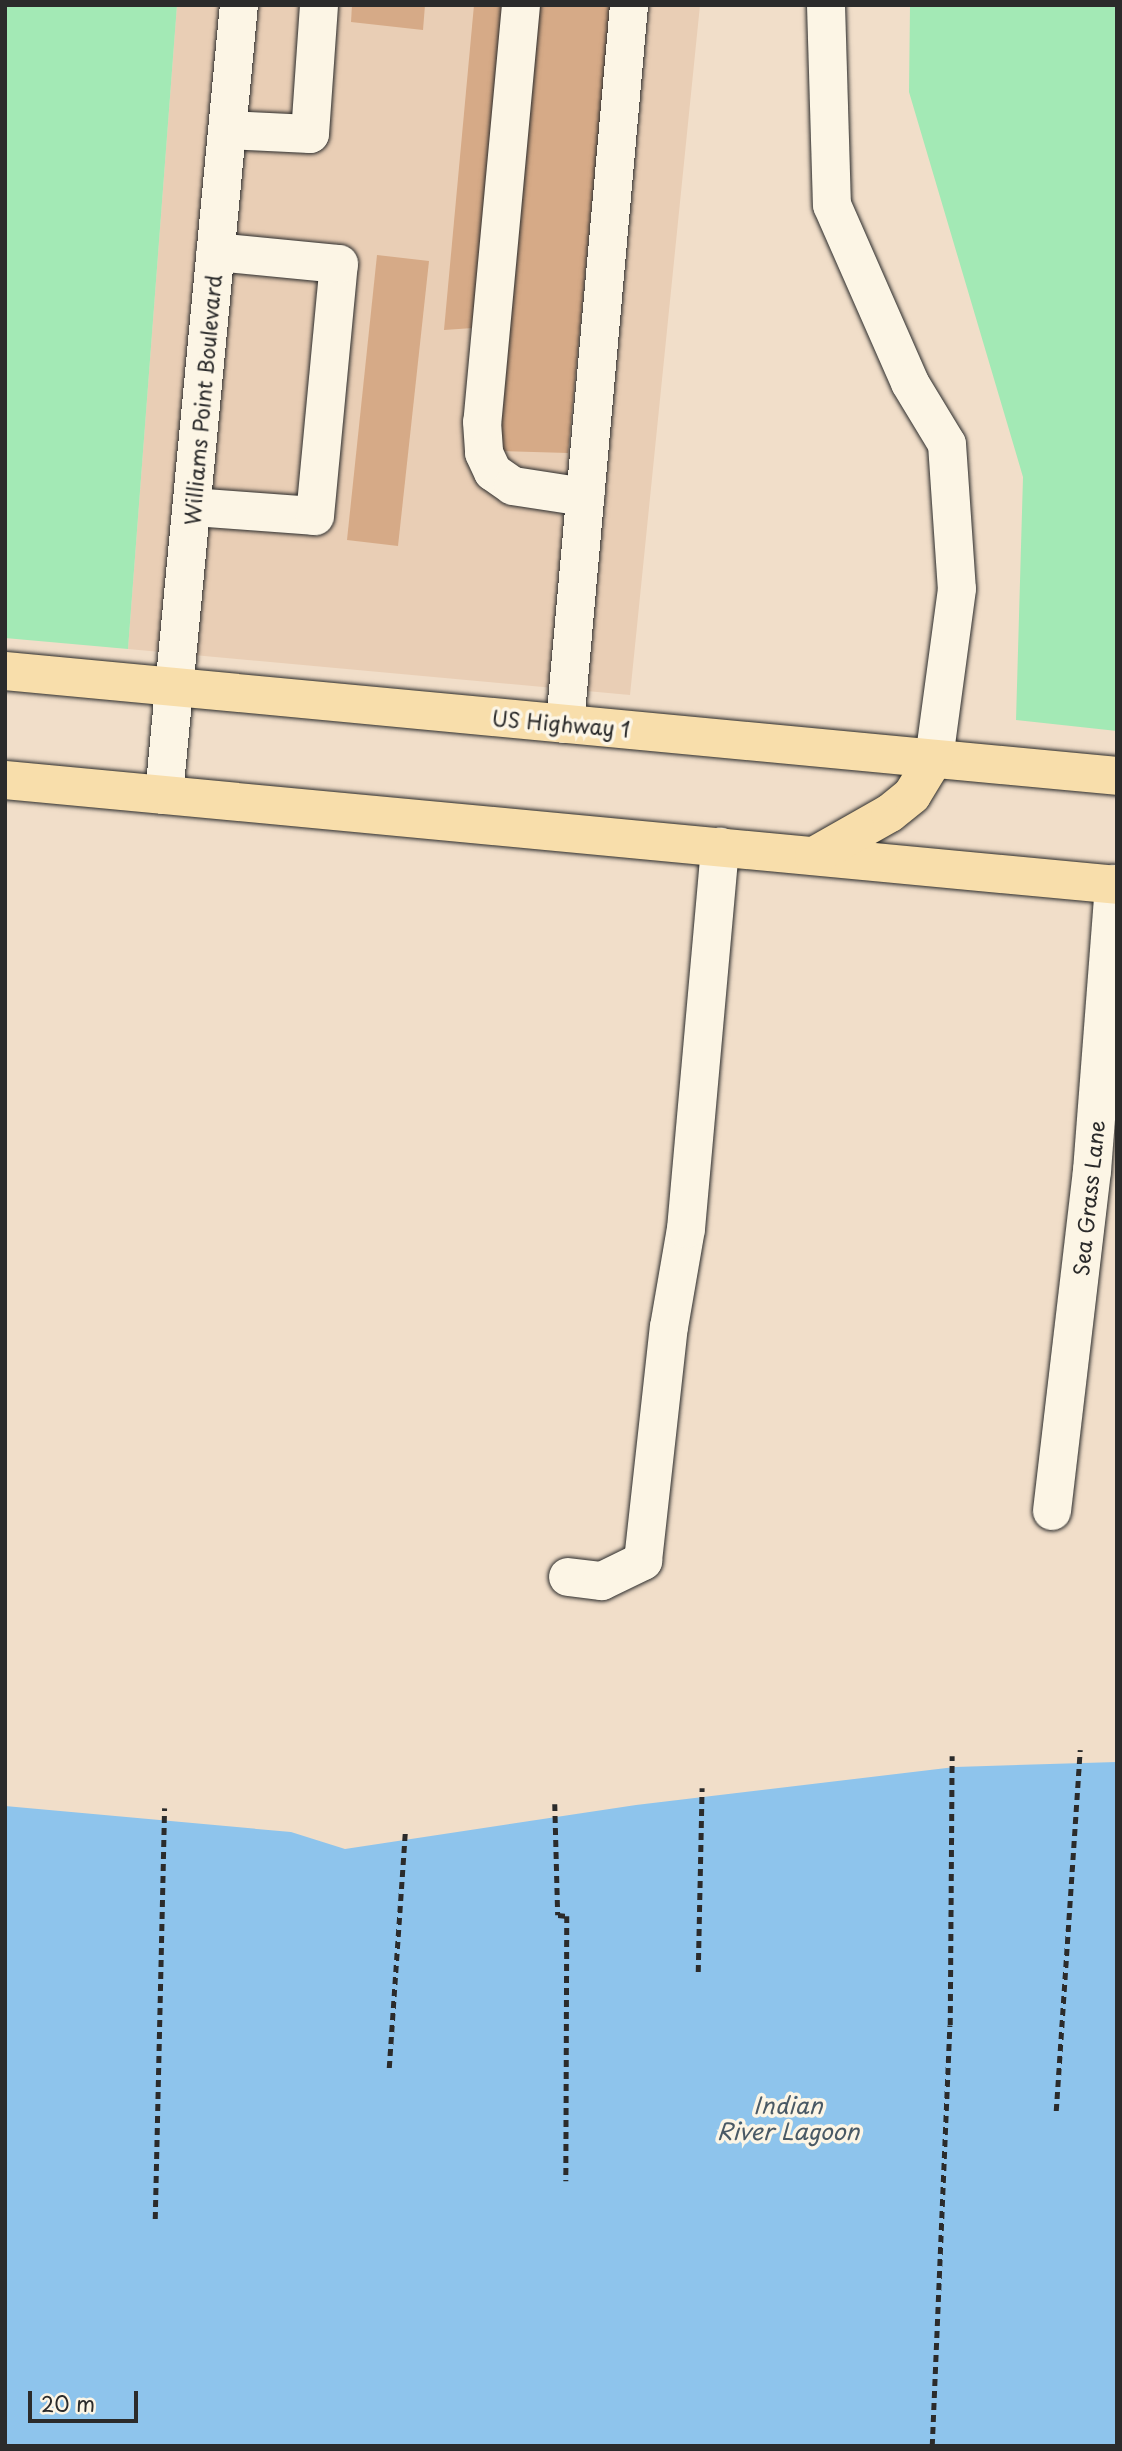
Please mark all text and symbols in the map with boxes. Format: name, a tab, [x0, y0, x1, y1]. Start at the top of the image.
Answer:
street label: Williams Point Boulevard	[178, 273, 226, 527]
street label: US Highway 1	[490, 704, 632, 742]
street label: Sea Grass Lane	[1067, 1118, 1109, 1278]
water label: Indian River Lagoon	[717, 2091, 859, 2145]
scale bar	[32, 2378, 142, 2422]
text: 20 m	[41, 2387, 95, 2419]

